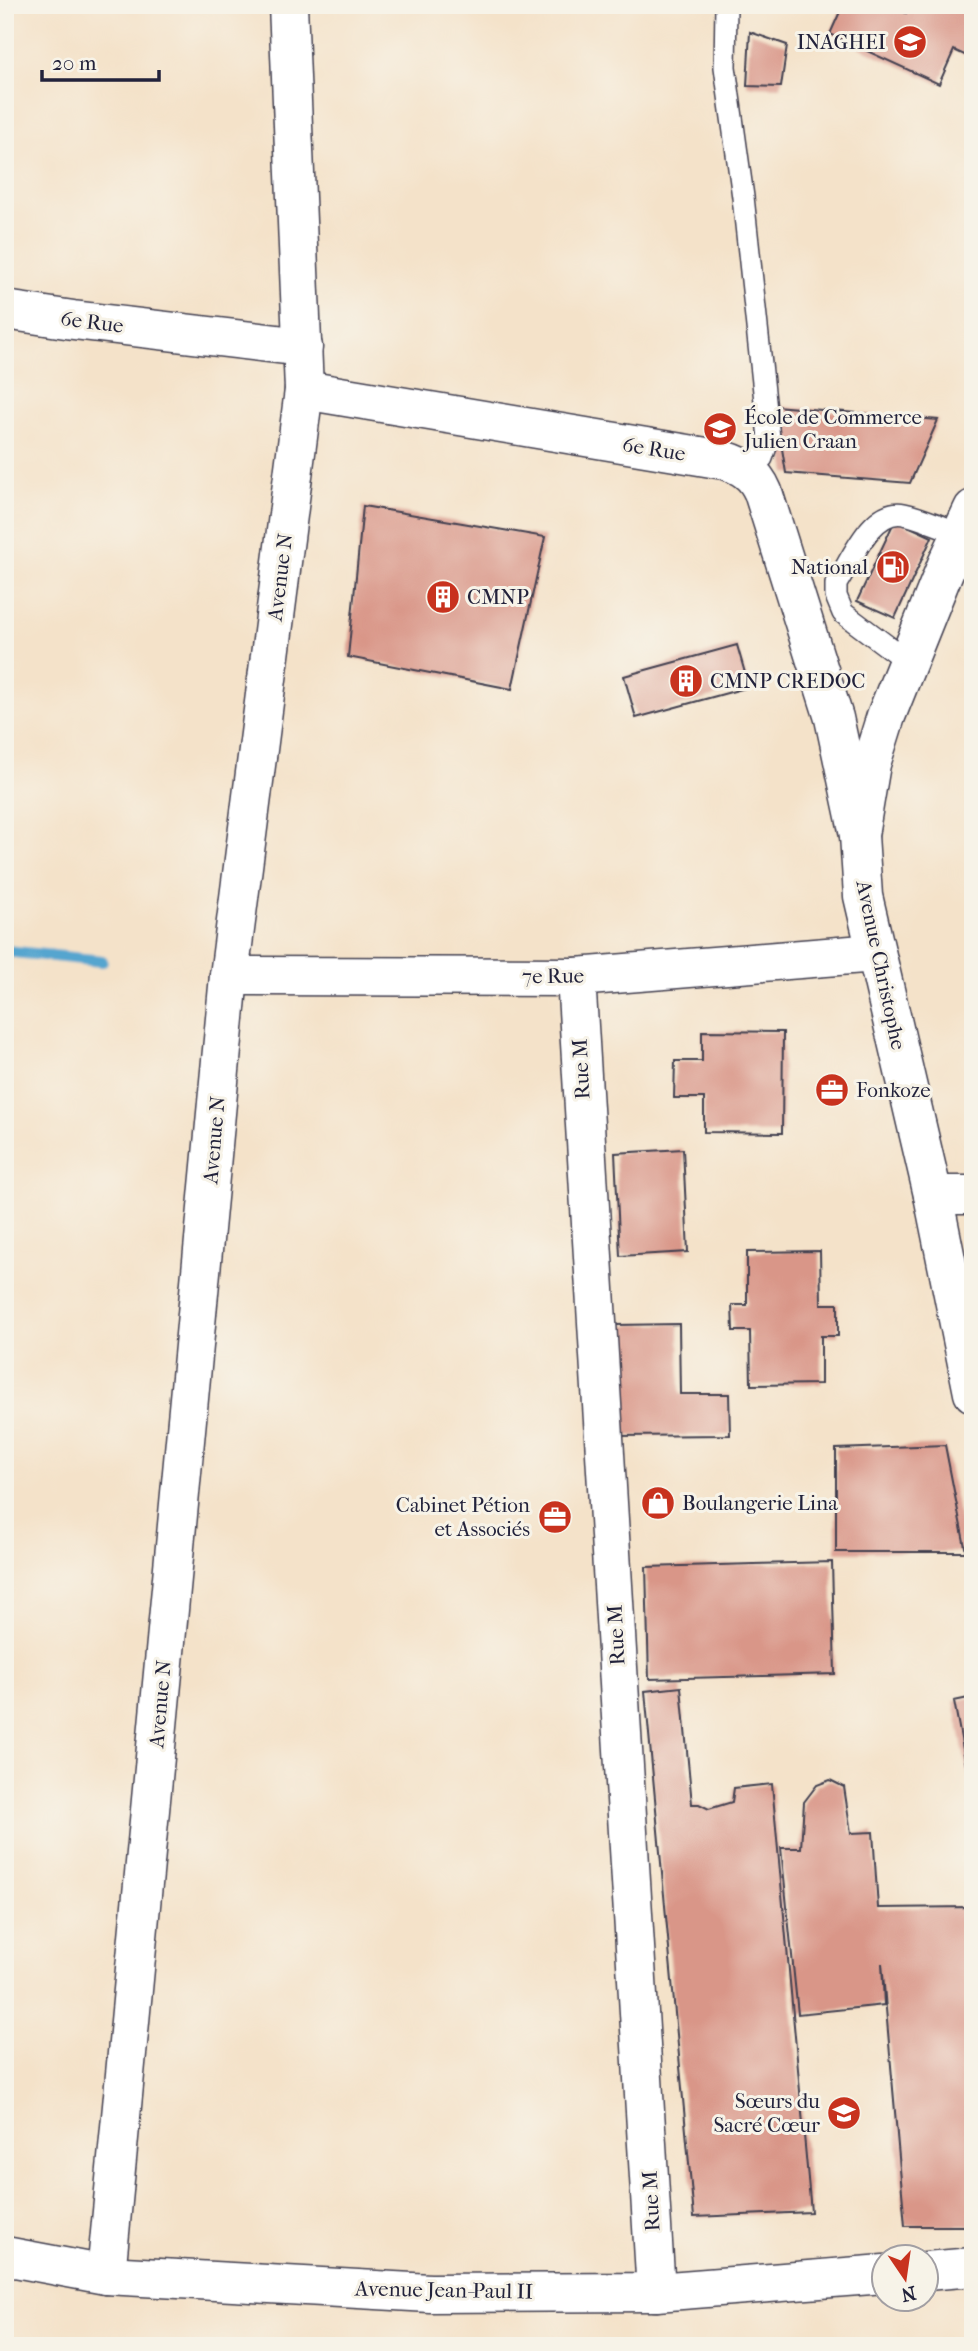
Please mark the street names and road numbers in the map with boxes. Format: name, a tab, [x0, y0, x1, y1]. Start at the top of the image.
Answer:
street label: 6e Rue	[59, 306, 125, 338]
street label: 6e Rue	[621, 432, 687, 466]
street label: Avenue N	[263, 532, 297, 623]
street label: Avenue Christophe	[851, 877, 911, 1052]
street label: 7e Rue	[522, 963, 584, 989]
street label: Rue M	[567, 1038, 595, 1100]
street label: Avenue N	[198, 1095, 230, 1186]
street label: Rue M	[602, 1604, 630, 1666]
street label: Avenue N	[144, 1659, 176, 1750]
street label: Rue M	[637, 2170, 665, 2232]
street label: Avenue Jean-Paul II	[354, 2276, 533, 2304]

